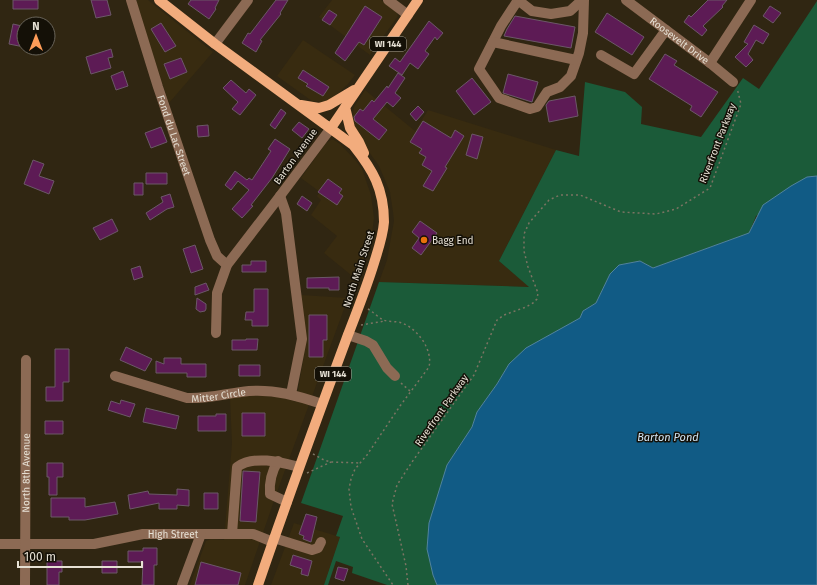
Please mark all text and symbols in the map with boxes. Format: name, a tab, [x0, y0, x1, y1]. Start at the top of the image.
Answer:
street label: Roosevelt Drive	[647, 15, 711, 67]
north arrow	[16, 16, 56, 56]
text: N	[32, 20, 40, 33]
road number: WI 144	[370, 37, 406, 51]
street label: Fond du Lac Street	[154, 94, 193, 178]
street label: Riverfront Parkway	[697, 102, 739, 185]
street label: Barton Avenue	[271, 126, 320, 187]
street label: North Main Street	[341, 229, 377, 309]
marker: Bagg End	[419, 235, 429, 245]
place label: Bagg End	[432, 235, 474, 247]
road number: WI 144	[315, 367, 351, 381]
street label: Riverfront Parkway	[413, 372, 471, 449]
street label: Mitter Circle	[191, 386, 247, 405]
water label: Barton Pond	[637, 431, 699, 444]
street label: North 8th Avenue	[20, 433, 33, 513]
street label: High Street	[148, 529, 199, 541]
scale bar	[18, 543, 142, 569]
text: 100 m	[24, 550, 56, 564]

